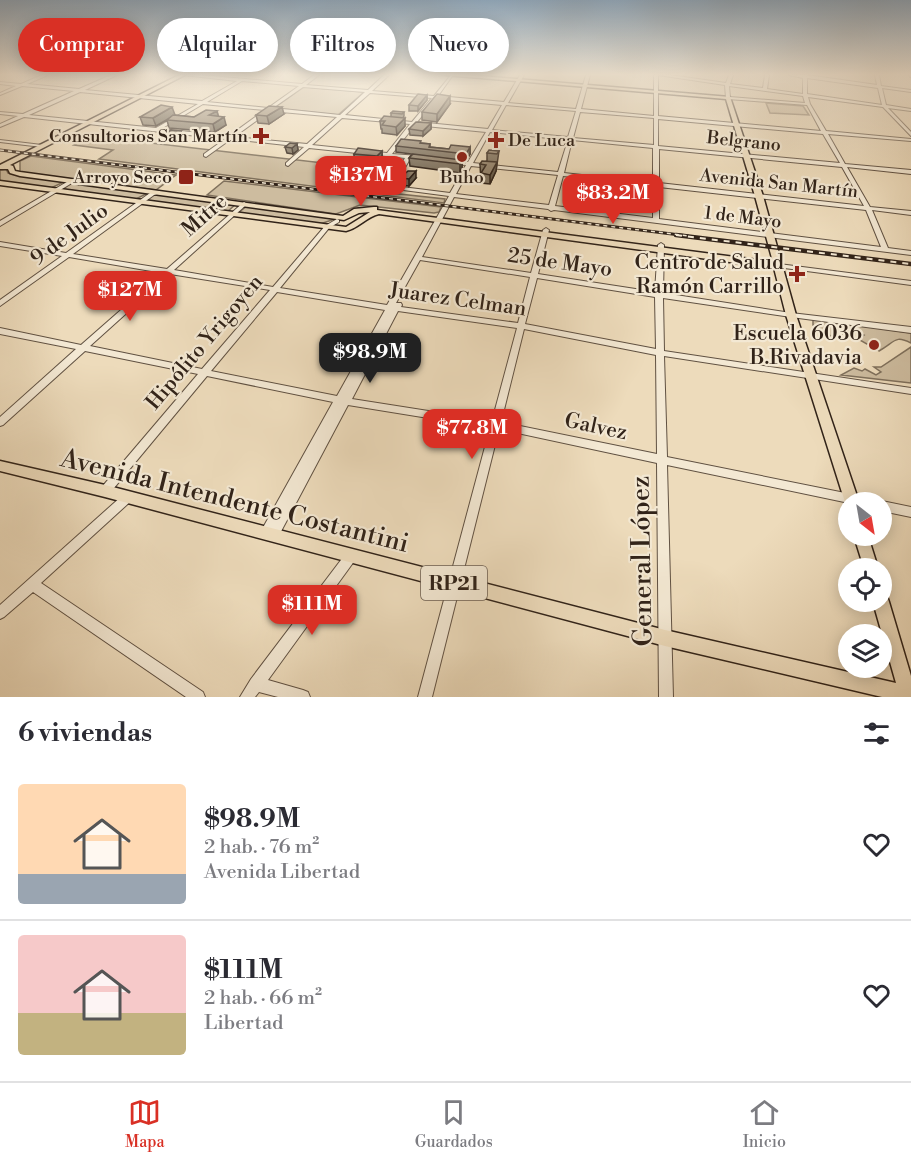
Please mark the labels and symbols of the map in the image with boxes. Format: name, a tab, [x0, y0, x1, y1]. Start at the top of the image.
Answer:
place label: Consultorios San Martín	[49, 125, 248, 148]
street label: Belgrano	[705, 126, 782, 157]
marker: Consultorios San Martín	[252, 127, 270, 145]
place label: De Luca	[508, 129, 576, 152]
marker: De Luca	[489, 133, 503, 147]
marker: Buho	[455, 150, 469, 164]
pin: $137M	[319, 156, 403, 207]
street label: Avenida San Martín	[698, 164, 860, 203]
place label: Arroyo Seco	[72, 166, 172, 189]
place label: Buho	[439, 166, 484, 189]
marker: Arroyo Seco	[177, 168, 195, 186]
pin: $83.2M	[564, 174, 662, 225]
street label: Mitre	[176, 189, 233, 243]
street label: 9 de Julio	[26, 198, 114, 272]
street label: 1 de Mayo	[703, 201, 783, 234]
street label: 25 de Mayo	[506, 243, 614, 283]
place label: Centro de Salud Ramón Carrillo	[634, 250, 784, 300]
marker: Centro de Salud Ramón Carrillo	[788, 265, 806, 283]
street label: Hipólito Yrigoyen	[141, 269, 269, 416]
pin: $127M	[88, 271, 172, 322]
street label: Juarez Celman	[387, 277, 529, 323]
place label: Escuela 6036 B.Rivadavia	[733, 321, 862, 371]
pin: $98.9M	[321, 333, 419, 384]
marker: Escuela 6036 B.Rivadavia	[867, 338, 881, 352]
street label: Galvez	[562, 408, 629, 446]
pin: $77.8M	[423, 409, 521, 460]
street label: Avenida Intendente Costantini	[56, 442, 412, 560]
street label: General López	[625, 475, 659, 647]
north arrow	[838, 492, 892, 546]
road number: RP21	[421, 566, 487, 600]
pin: $111M	[270, 585, 354, 636]

